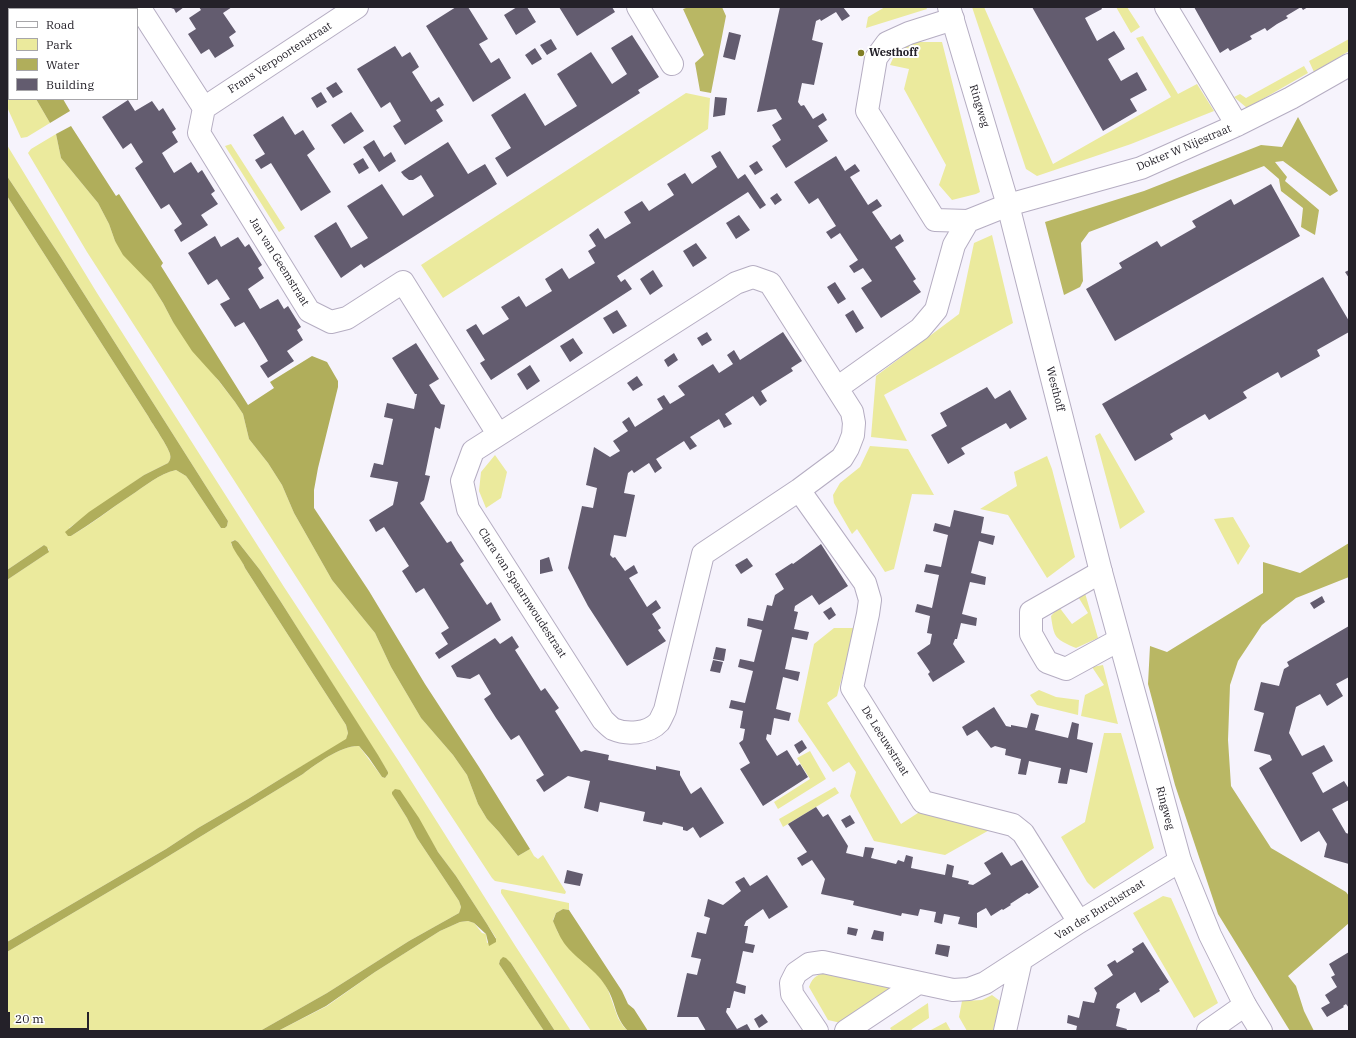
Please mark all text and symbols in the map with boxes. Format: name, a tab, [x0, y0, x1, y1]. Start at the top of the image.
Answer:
legend	[8, 8, 138, 100]
text: Road	[46, 17, 75, 32]
street label: Frans Verpoortenstraat	[226, 20, 334, 96]
text: Park	[46, 37, 72, 52]
place label: Westhoff	[869, 46, 918, 60]
marker: Westhoff	[856, 48, 866, 58]
text: Water	[46, 57, 79, 72]
text: Building	[46, 77, 94, 92]
street label: Ringweg	[966, 83, 992, 129]
street label: Dokter W Nijestraat	[1135, 122, 1233, 174]
street label: Jan van Geemstraat	[246, 215, 312, 309]
street label: Westhoff	[1043, 365, 1067, 413]
street label: Clara van Spaarnwoudestraat	[475, 526, 569, 660]
street label: De Leeuwstraat	[858, 704, 912, 778]
street label: Ringweg	[1153, 785, 1177, 831]
street label: Van der Burchstraat	[1053, 877, 1147, 943]
scale bar	[10, 1004, 91, 1030]
text: 20 m	[15, 1011, 44, 1026]

